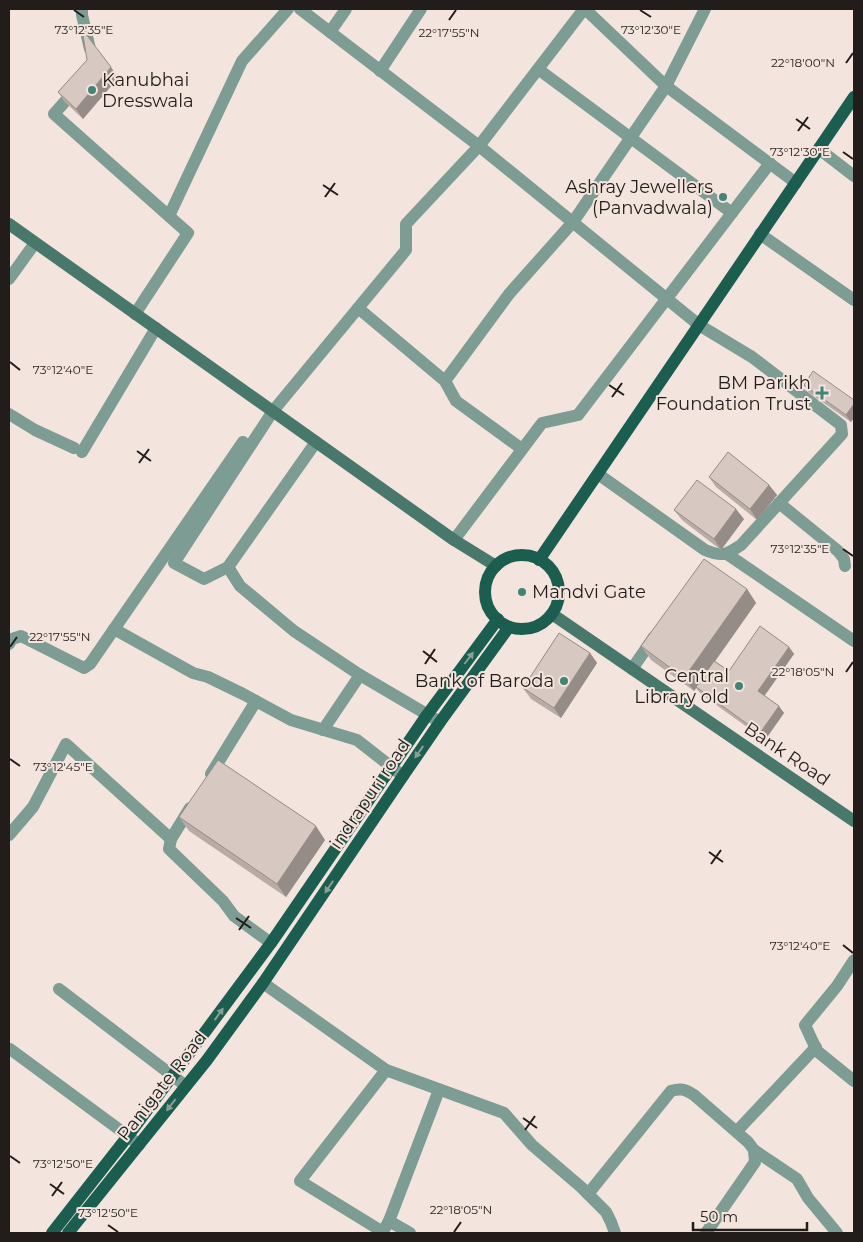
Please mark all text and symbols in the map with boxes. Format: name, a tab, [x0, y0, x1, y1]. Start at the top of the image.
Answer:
text: 73°12'35"E	[55, 22, 113, 37]
text: 73°12'30"E	[621, 22, 681, 37]
text: 22°17'55"N	[418, 25, 480, 40]
text: 22°18'00"N	[771, 55, 835, 70]
place label: Kanubhai Dresswala	[102, 69, 194, 112]
marker: Kanubhai Dresswala	[86, 84, 98, 96]
text: 73°12'30"E	[770, 144, 830, 159]
place label: Ashray Jewellers (Panvadwala)	[565, 176, 713, 219]
marker: Ashray Jewellers (Panvadwala)	[717, 191, 729, 203]
text: 73°12'40"E	[33, 362, 93, 377]
place label: BM Parikh Foundation Trust	[656, 372, 811, 415]
marker: BM Parikh Foundation Trust	[815, 386, 829, 400]
text: 73°12'35"E	[771, 541, 829, 556]
place label: Mandvi Gate	[532, 581, 646, 603]
marker: Mandvi Gate	[516, 586, 528, 598]
text: 22°17'55"N	[29, 629, 91, 644]
one-way arrow	[464, 651, 474, 665]
text: 22°18'05"N	[772, 664, 834, 679]
place label: Central Library old	[634, 665, 729, 708]
place label: Bank of Baroda	[415, 670, 554, 692]
marker: Bank of Baroda	[558, 675, 570, 687]
marker: Central Library old	[733, 680, 745, 692]
street label: Bank Road	[740, 717, 834, 791]
street label: indrapuri road	[325, 735, 415, 853]
one-way arrow	[414, 745, 424, 759]
text: 73°12'45"E	[33, 759, 93, 774]
one-way arrow	[324, 880, 333, 893]
text: 73°12'40"E	[770, 938, 830, 953]
one-way arrow	[214, 1007, 224, 1020]
street label: Panigate Road	[112, 1027, 212, 1145]
one-way arrow	[165, 1098, 176, 1111]
text: 73°12'50"E	[33, 1156, 93, 1171]
scale bar	[693, 1200, 807, 1232]
text: 22°18'05"N	[430, 1202, 492, 1217]
text: 73°12'50"E	[78, 1205, 138, 1220]
text: 50 m	[700, 1207, 738, 1226]

